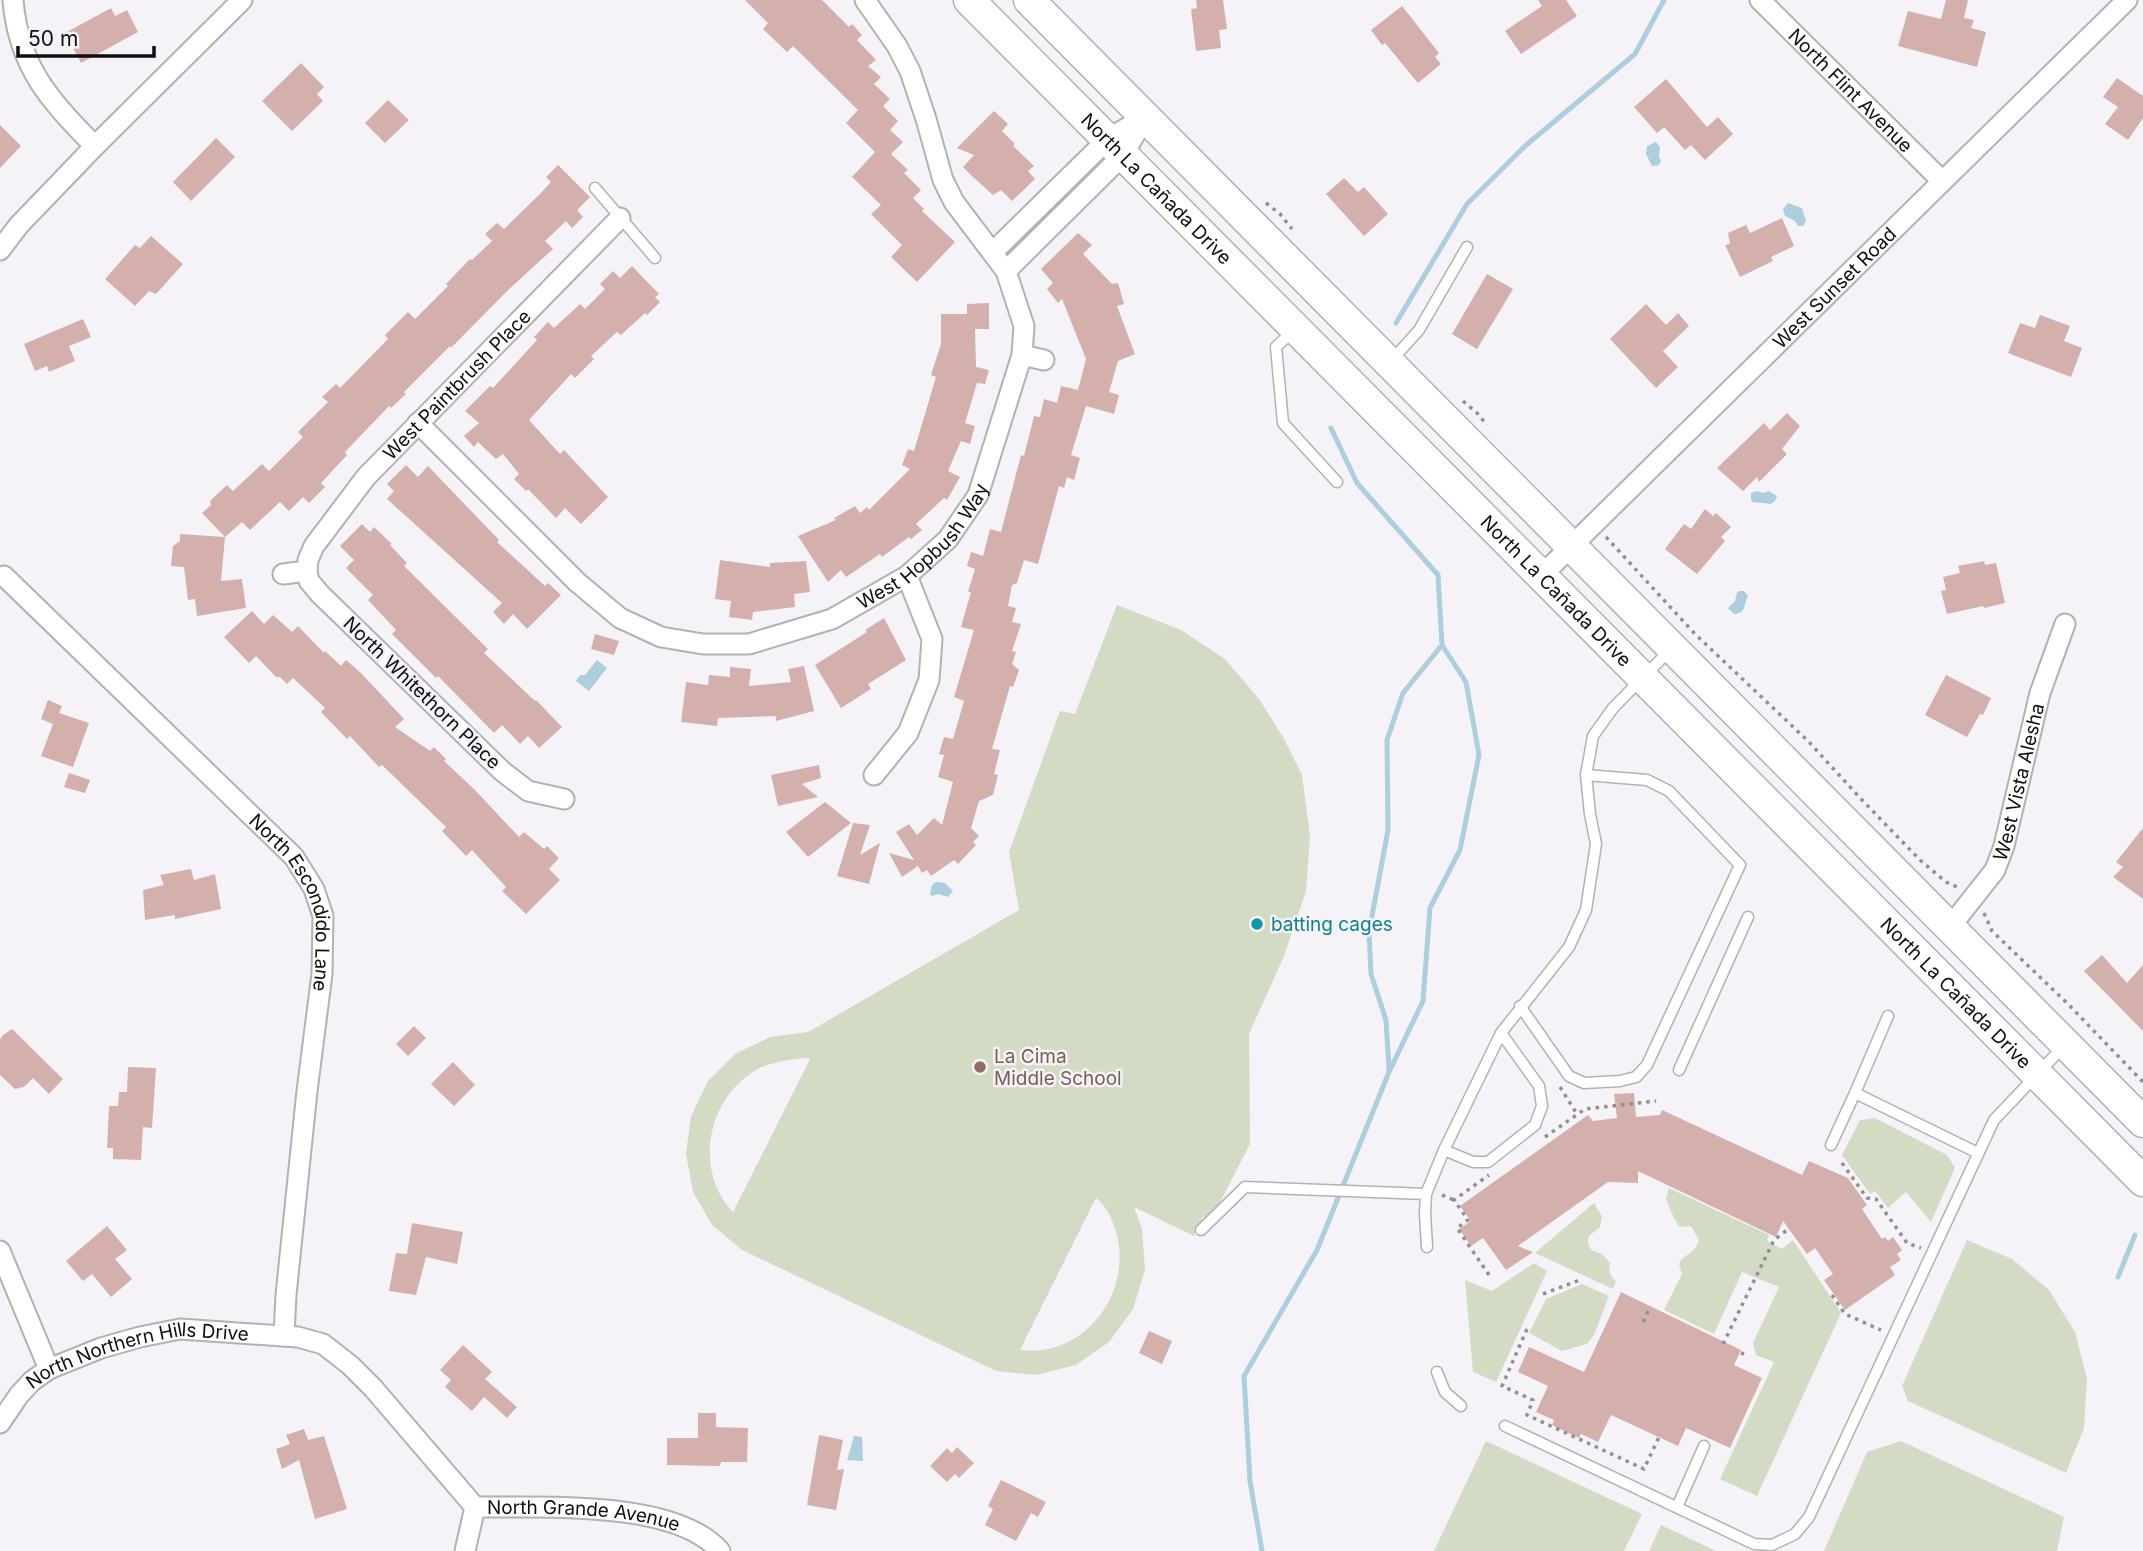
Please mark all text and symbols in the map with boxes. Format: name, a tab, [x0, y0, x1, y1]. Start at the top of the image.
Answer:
scale bar	[18, 14, 154, 58]
street label: North Flint Avenue	[1784, 24, 1918, 157]
text: 50 m	[28, 26, 78, 51]
street label: North La Cañada Drive	[1076, 108, 1237, 269]
street label: West Sunset Road	[1768, 222, 1901, 353]
street label: West Paintbrush Place	[378, 305, 535, 464]
street label: West Hopbush Way	[853, 480, 993, 614]
street label: North La Cañada Drive	[1476, 510, 1636, 671]
street label: North Whitethorn Place	[339, 612, 505, 774]
street label: West Vista Alesha	[1988, 701, 2049, 864]
street label: North Escondido Lane	[245, 809, 335, 993]
street label: North La Cañada Drive	[1876, 912, 2036, 1073]
place label: batting cages	[1271, 913, 1393, 936]
marker: batting cages	[1249, 916, 1265, 932]
place label: La Cima Middle School	[994, 1045, 1122, 1090]
marker: La Cima Middle School	[972, 1059, 988, 1075]
street label: North Northern Hills Drive	[21, 1317, 250, 1393]
street label: North Grande Avenue	[487, 1495, 683, 1536]

